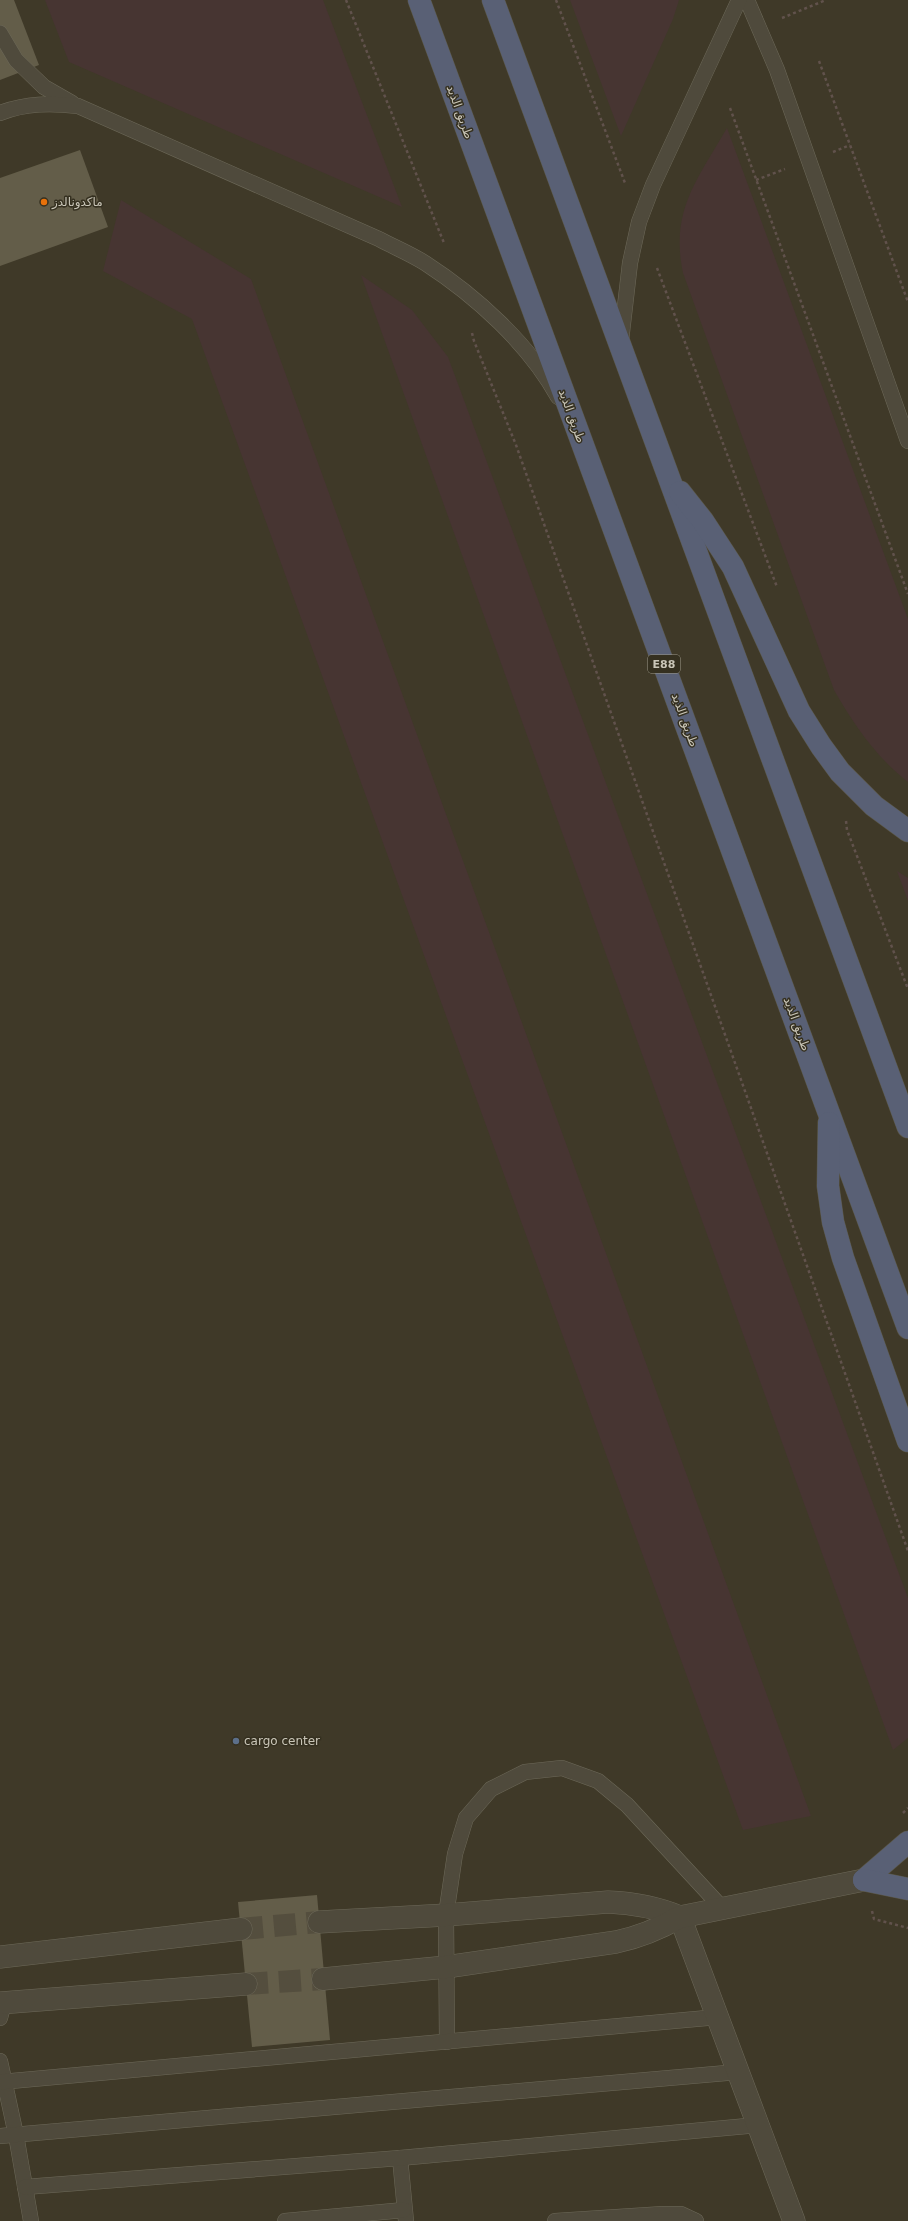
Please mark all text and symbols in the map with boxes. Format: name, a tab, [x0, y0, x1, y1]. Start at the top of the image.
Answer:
street label: طريق الذيد	[443, 83, 476, 141]
place label: ماكدونالدز	[51, 195, 103, 210]
marker: ماكدونالدز	[39, 197, 49, 207]
street label: طريق الذيد	[555, 387, 588, 445]
road number: E88	[648, 655, 680, 673]
street label: طريق الذيد	[668, 691, 701, 749]
street label: طريق الذيد	[780, 995, 813, 1053]
place label: cargo center	[244, 1734, 320, 1748]
marker: cargo center	[231, 1736, 241, 1746]

